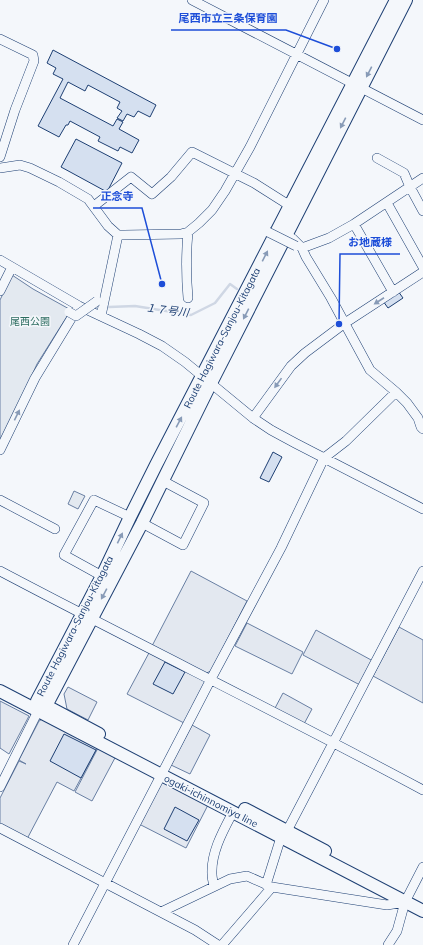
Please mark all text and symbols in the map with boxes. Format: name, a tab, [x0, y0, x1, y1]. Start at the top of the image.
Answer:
callout: 尾西市立三条保育園	[171, 7, 286, 30]
text: 尾西市立三条保育園	[179, 11, 278, 25]
one-way arrow	[366, 66, 372, 78]
one-way arrow	[340, 117, 347, 129]
callout: 正念寺	[93, 185, 142, 208]
text: 正念寺	[101, 189, 134, 203]
callout: お地蔵様	[340, 231, 400, 254]
text: お地蔵様	[348, 235, 392, 249]
one-way arrow	[262, 250, 268, 261]
street label: Route Hagiwara-Sanjou-Kitagata	[181, 266, 263, 410]
one-way arrow	[374, 297, 384, 305]
water label: １７号川	[144, 300, 191, 320]
one-way arrow	[243, 308, 250, 319]
park label: 尾西公園	[10, 315, 50, 328]
one-way arrow	[274, 377, 283, 388]
one-way arrow	[14, 409, 20, 421]
one-way arrow	[175, 416, 182, 428]
one-way arrow	[117, 532, 123, 544]
street label: Route Hagiwara-Sanjou-Kitagata	[34, 554, 116, 698]
one-way arrow	[101, 588, 108, 600]
street label: ogaki-ichinnomiya line	[162, 772, 260, 830]

